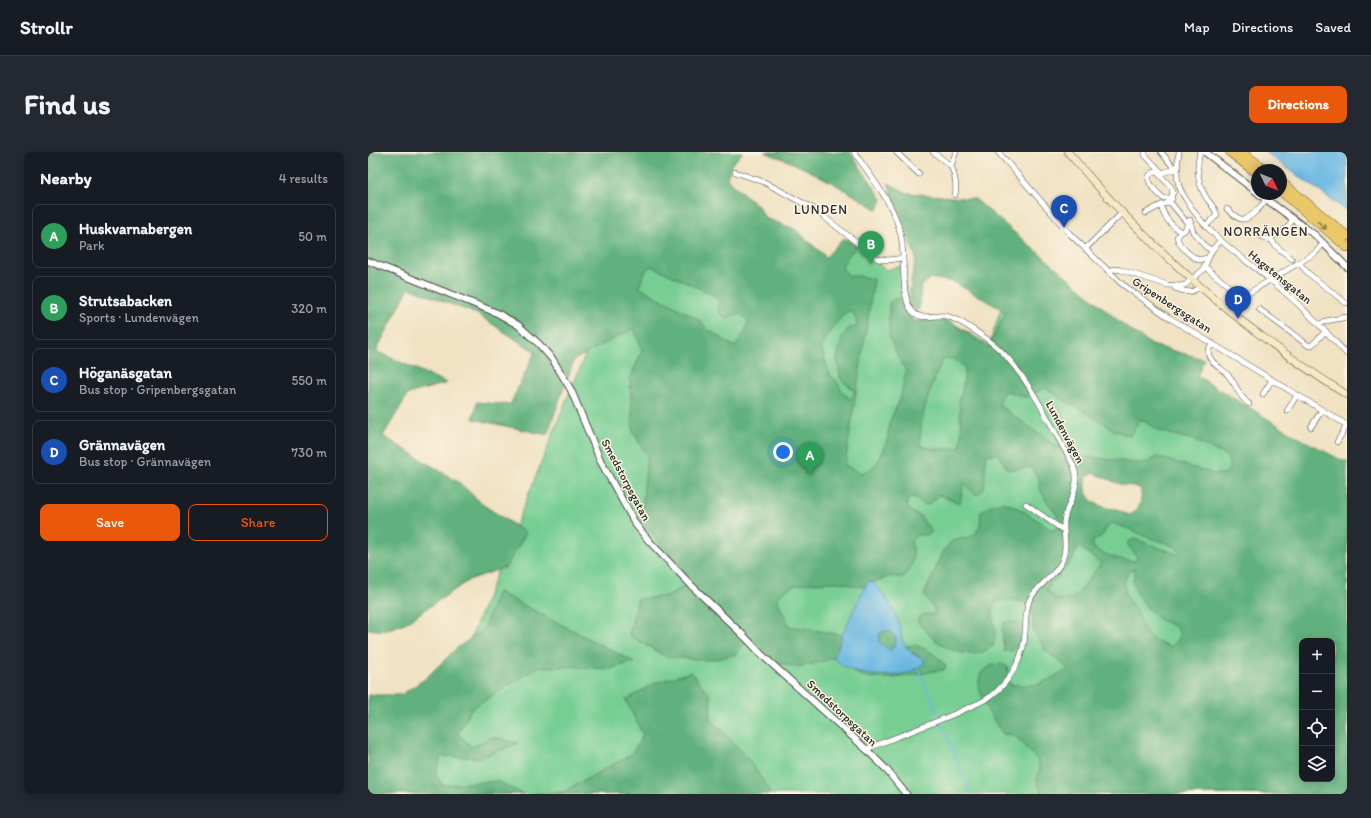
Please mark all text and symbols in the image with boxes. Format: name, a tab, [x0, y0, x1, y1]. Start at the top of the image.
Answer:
text: Strollr	[20, 16, 73, 39]
text: Map	[1184, 19, 1210, 36]
text: Directions	[1232, 19, 1293, 36]
text: Saved	[1315, 19, 1351, 36]
button: Directions	[1249, 86, 1347, 123]
text: Find us	[24, 87, 111, 121]
north arrow	[1251, 164, 1287, 200]
text: Nearby	[40, 168, 92, 188]
text: 4 results	[279, 171, 328, 186]
pin: C	[1051, 195, 1077, 228]
district label: LUNDEN	[794, 202, 848, 217]
text: Huskvarnabergen	[79, 220, 192, 238]
one-way arrow	[1317, 220, 1327, 229]
district label: NORRÄNGEN	[1224, 224, 1308, 239]
text: A	[50, 229, 58, 244]
text: 50 m	[298, 229, 327, 244]
pin: B	[858, 231, 884, 264]
text: Park	[79, 238, 105, 253]
street label: Hagstensgatan	[1245, 247, 1315, 307]
street label: Gripenbergsgatan	[1130, 274, 1215, 336]
pin: D	[1225, 286, 1251, 319]
text: Strutsabacken	[79, 292, 172, 310]
text: B	[50, 301, 58, 316]
text: 320 m	[291, 301, 327, 316]
text: Sports · Lundenvägen	[79, 310, 199, 325]
text: Höganäsgatan	[79, 364, 172, 382]
text: C	[50, 373, 58, 388]
text: 550 m	[291, 373, 327, 388]
text: Bus stop · Gripenbergsgatan	[79, 382, 236, 397]
street label: Lundenvägen	[1043, 398, 1087, 466]
text: Grännavägen	[79, 436, 165, 454]
street label: Smedstorpsgatan	[598, 437, 654, 524]
your location	[773, 442, 793, 462]
pin: A	[797, 442, 823, 475]
text: D	[50, 445, 58, 460]
text: 730 m	[292, 445, 327, 460]
text: Bus stop · Grännavägen	[79, 454, 211, 469]
button: Save	[40, 504, 180, 541]
button: Share	[188, 504, 328, 541]
map controls	[1299, 638, 1335, 782]
button: +	[1299, 638, 1335, 674]
button: −	[1299, 674, 1335, 710]
street label: Smedstorpsgatan	[804, 677, 880, 749]
button: locate	[1299, 710, 1335, 746]
button: layers	[1299, 746, 1335, 782]

